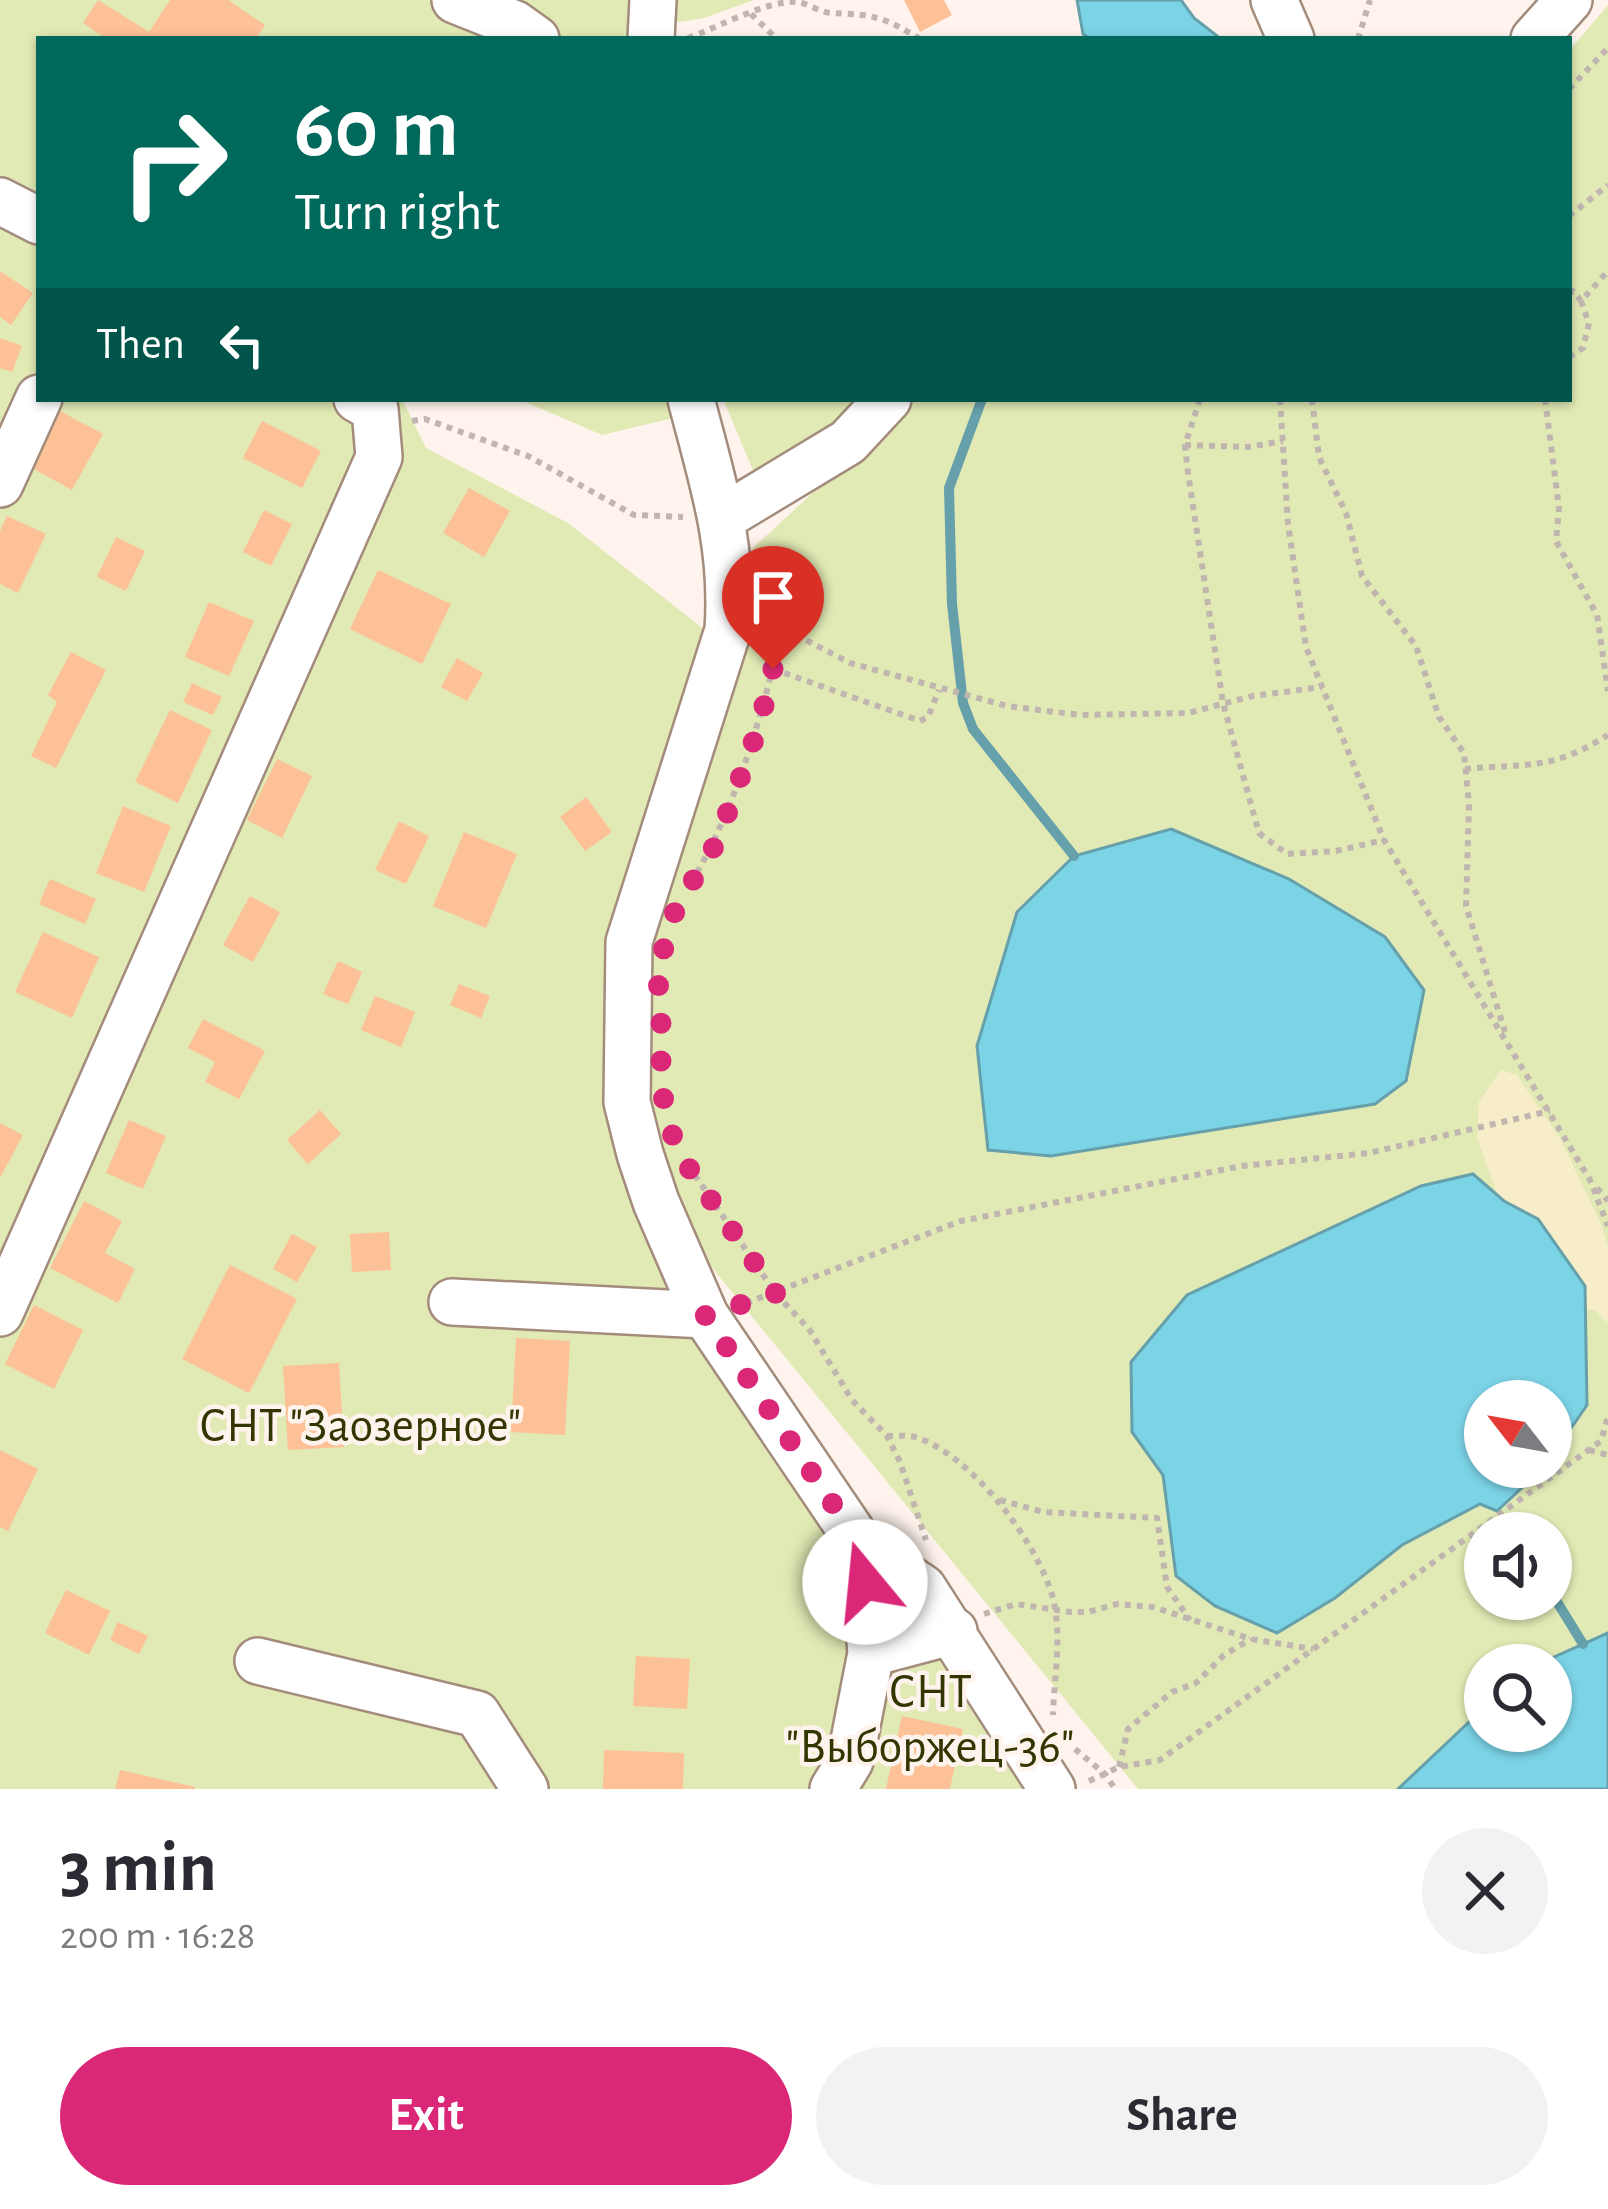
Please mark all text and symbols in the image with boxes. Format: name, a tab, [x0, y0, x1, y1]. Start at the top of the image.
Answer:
icon: right	[96, 84, 252, 240]
text: 60 m	[294, 88, 459, 172]
text: Turn right	[294, 186, 500, 240]
icon: left	[209, 312, 275, 378]
text: Then	[96, 322, 185, 367]
pin	[722, 546, 824, 669]
icon: arrive	[740, 564, 806, 630]
north arrow	[1464, 1380, 1572, 1488]
map controls	[1464, 1380, 1572, 1752]
park label: СНТ "Заозерное"	[199, 1403, 521, 1451]
button: sound	[1464, 1512, 1572, 1620]
position arrow	[802, 1519, 928, 1645]
button: search	[1464, 1644, 1572, 1752]
park label: СНТ "Выборжец-36"	[786, 1669, 1074, 1772]
button: close	[1422, 1828, 1548, 1954]
text: 3 min	[60, 1832, 217, 1904]
text: 200 m · 16:28	[60, 1917, 255, 1956]
button: Exit	[60, 2047, 792, 2185]
button: Share	[816, 2047, 1548, 2185]

